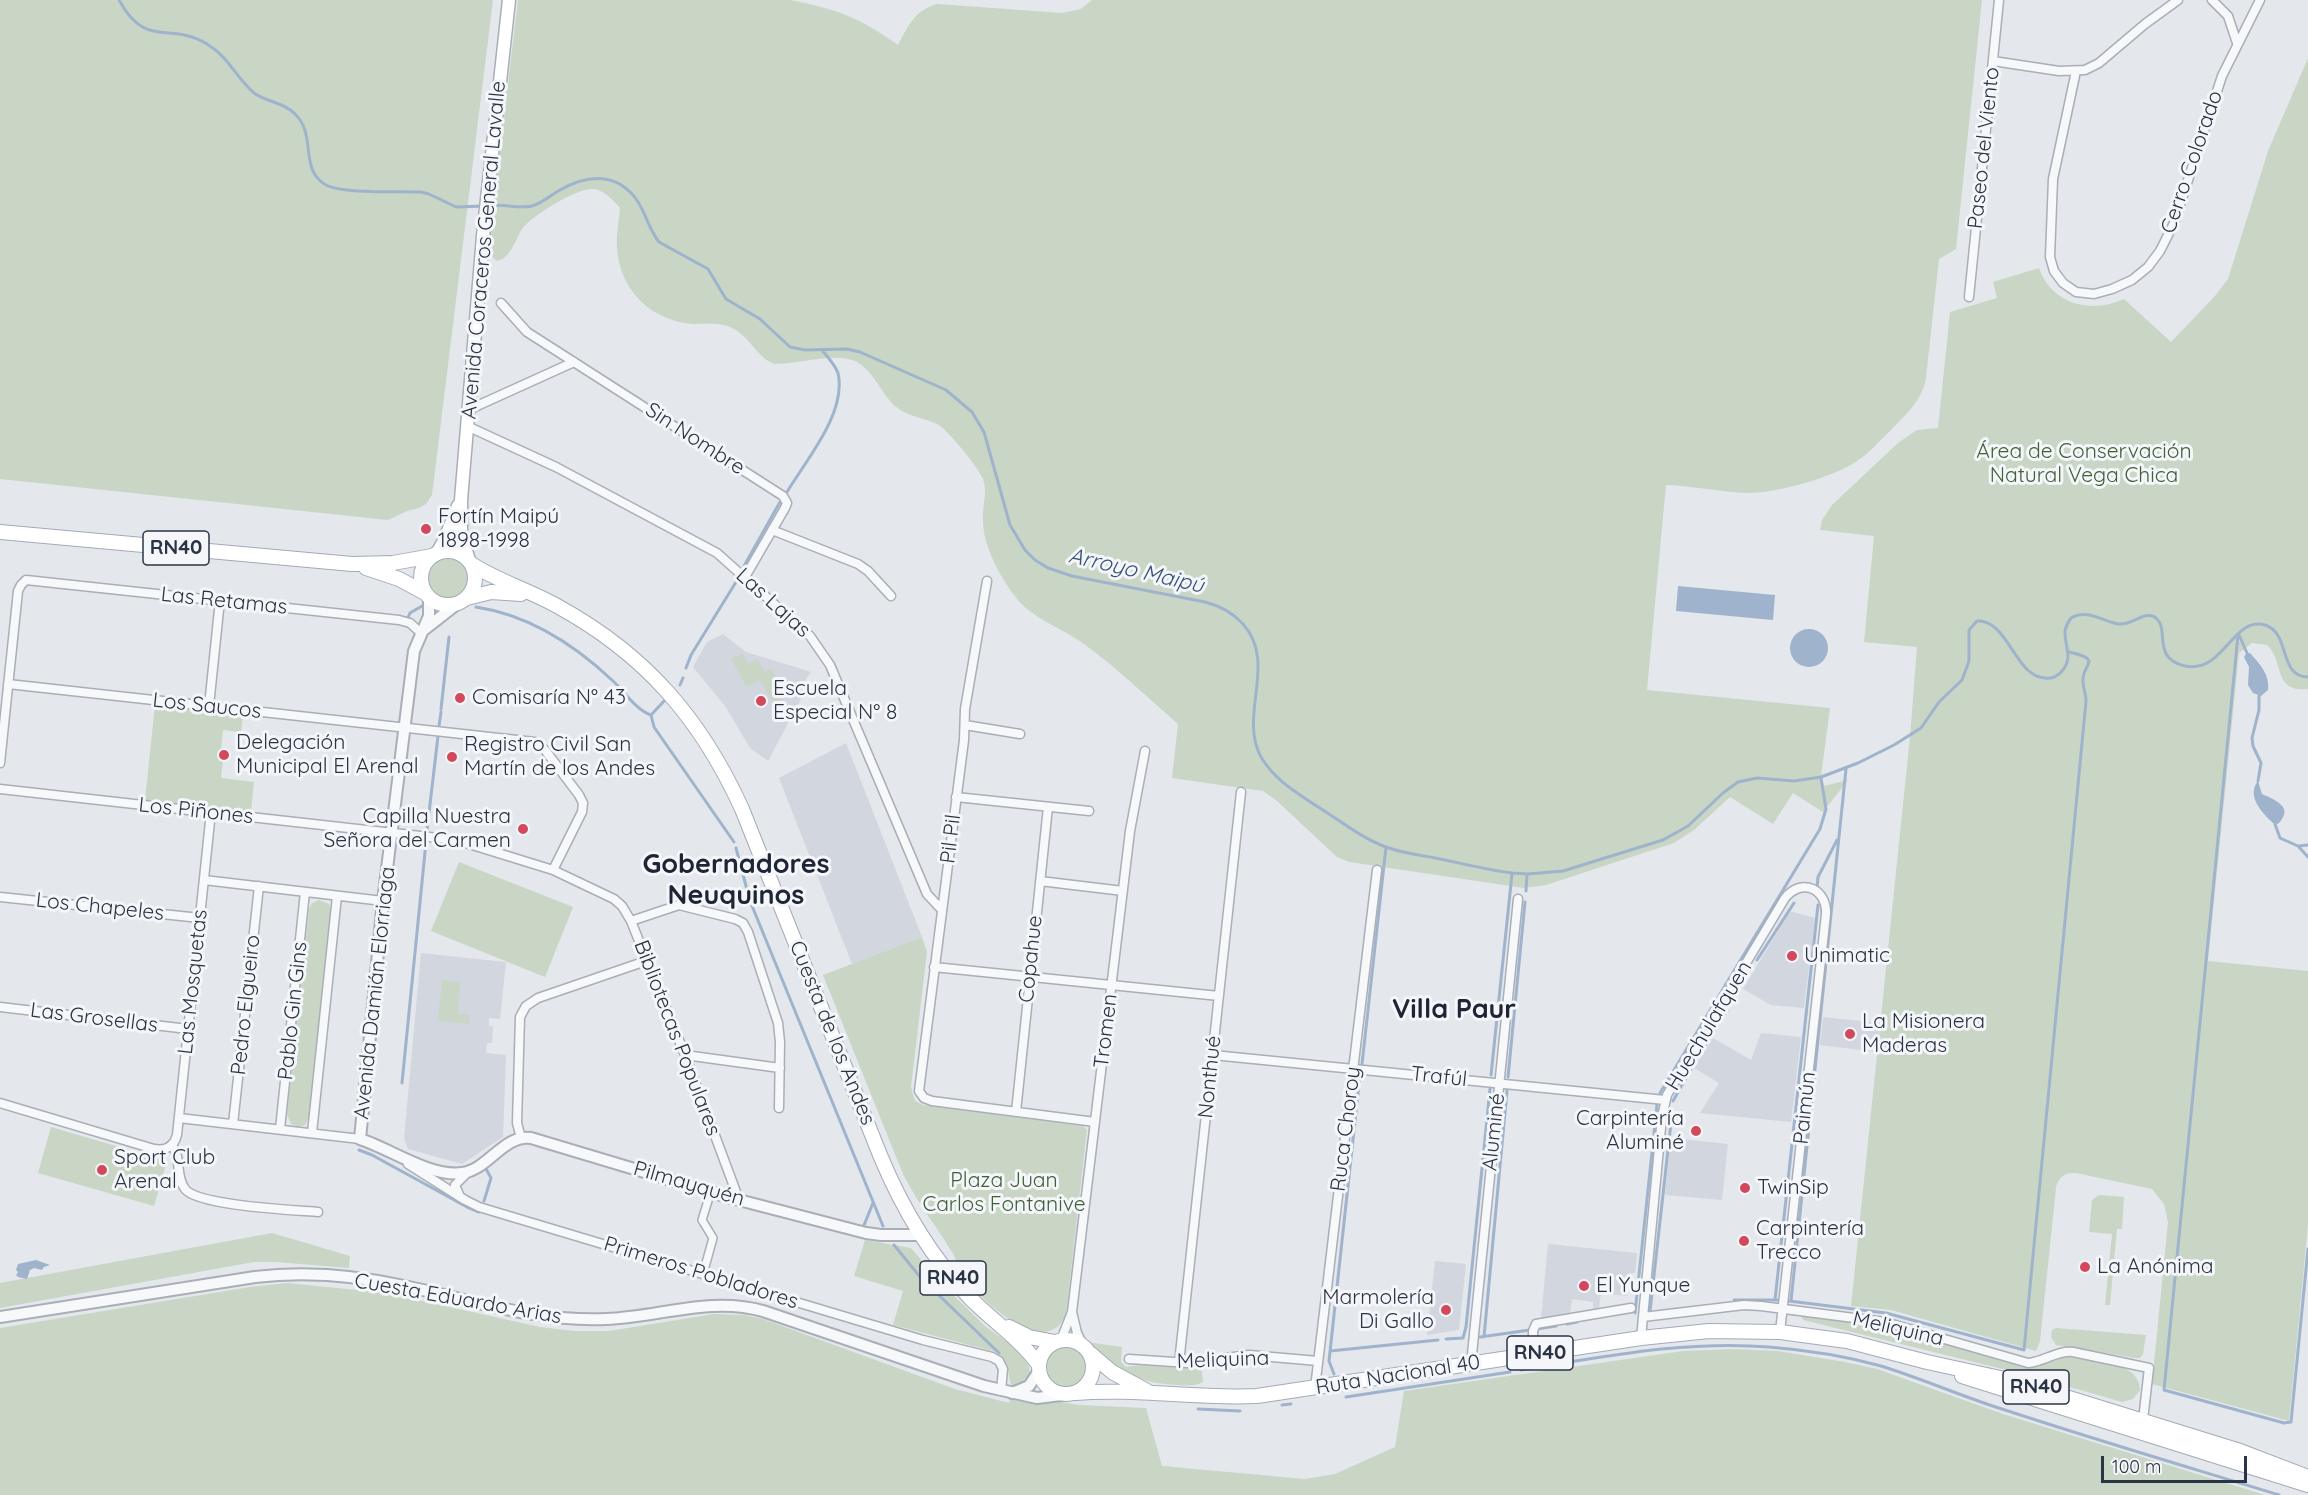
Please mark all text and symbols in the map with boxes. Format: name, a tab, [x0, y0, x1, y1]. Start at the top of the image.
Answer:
street label: Paseo del Viento	[1963, 66, 2005, 230]
street label: Avenida Coraceros General Lavalle	[457, 80, 511, 420]
street label: Cerro Colorado	[2156, 87, 2228, 237]
street label: Sin Nombre	[641, 398, 749, 480]
park label: Área de Conservación Natural Vega Chica	[1976, 439, 2192, 489]
place label: Fortín Maipú 1898-1998	[438, 504, 559, 554]
marker: Fortín Maipú 1898-1998	[419, 522, 433, 536]
road number: RN40	[143, 531, 209, 565]
water label: Arroyo Maipú	[1066, 543, 1206, 599]
street label: Las Lajas	[731, 563, 815, 643]
street label: Las Retamas	[160, 582, 288, 620]
place label: Escuela Especial N° 8	[773, 676, 897, 726]
place label: Comisaría N° 43	[472, 685, 626, 711]
street label: Los Saucos	[151, 688, 263, 724]
marker: Comisaría N° 43	[453, 691, 467, 705]
marker: Escuela Especial N° 8	[754, 694, 768, 708]
place label: Delegación Municipal El Arenal	[236, 730, 419, 780]
place label: Registro Civil San Martín de los Andes	[464, 732, 655, 782]
marker: Delegación Municipal El Arenal	[217, 748, 231, 762]
marker: Registro Civil San Martín de los Andes	[445, 750, 459, 764]
street label: Los Piñones	[137, 792, 255, 830]
place label: Capilla Nuestra Señora del Carmen	[323, 804, 511, 854]
street label: Pil Pil	[935, 813, 967, 865]
marker: Capilla Nuestra Señora del Carmen	[516, 822, 530, 836]
district label: Gobernadores Neuquinos	[642, 849, 830, 912]
street label: Avenida Damián Elorriaga	[349, 865, 401, 1121]
street label: Los Chapeles	[35, 888, 165, 926]
street label: Las Mosquetas	[173, 908, 213, 1056]
street label: Copahue	[1014, 914, 1048, 1004]
street label: Pedro Elgueiro	[226, 934, 266, 1076]
street label: Bibliotecas Populares	[628, 937, 726, 1139]
street label: Cuesta de los Andes	[784, 937, 880, 1129]
street label: Pablo Gin Gins	[273, 941, 313, 1081]
place label: Unimatic	[1804, 943, 1890, 969]
marker: Unimatic	[1785, 949, 1799, 963]
street label: Huechulafquen	[1660, 957, 1758, 1095]
street label: Tromen	[1089, 992, 1123, 1070]
district label: Villa Paur	[1392, 994, 1516, 1026]
street label: Las Grosellas	[29, 998, 159, 1038]
place label: La Misionera Maderas	[1862, 1009, 1985, 1059]
marker: La Misionera Maderas	[1843, 1027, 1857, 1041]
street label: Nonthué	[1193, 1034, 1227, 1120]
street label: Trafúl	[1410, 1062, 1468, 1092]
street label: Ruca Choroy	[1326, 1065, 1366, 1193]
street label: Paimún	[1789, 1070, 1821, 1146]
street label: Aluminé	[1477, 1092, 1511, 1172]
place label: Carpintería Aluminé	[1576, 1106, 1684, 1156]
marker: Carpintería Aluminé	[1689, 1124, 1703, 1138]
place label: Sport Club Arenal	[114, 1145, 215, 1195]
street label: Pilmayquén	[631, 1156, 747, 1212]
marker: Sport Club Arenal	[95, 1163, 109, 1177]
park label: Plaza Juan Carlos Fontanive	[922, 1168, 1086, 1218]
place label: TwinSip	[1757, 1175, 1829, 1201]
marker: TwinSip	[1738, 1181, 1752, 1195]
place label: Carpintería Trecco	[1756, 1216, 1864, 1266]
street label: Primeros Pobladores	[601, 1231, 801, 1315]
marker: Carpintería Trecco	[1737, 1234, 1751, 1248]
place label: La Anónima	[2097, 1254, 2214, 1280]
marker: La Anónima	[2078, 1260, 2092, 1274]
road number: RN40	[920, 1261, 986, 1295]
street label: Cuesta Eduardo Arias	[352, 1268, 564, 1330]
place label: El Yunque	[1596, 1273, 1690, 1299]
marker: El Yunque	[1577, 1279, 1591, 1293]
place label: Marmolería Di Gallo	[1322, 1285, 1434, 1335]
marker: Marmolería Di Gallo	[1439, 1303, 1453, 1317]
street label: Meliquina	[1850, 1306, 1946, 1352]
road number: RN40	[1507, 1336, 1573, 1370]
street label: Meliquina	[1176, 1346, 1270, 1374]
street label: Ruta Nacional 40	[1314, 1350, 1482, 1400]
road number: RN40	[2003, 1370, 2069, 1404]
scale bar	[2104, 1444, 2250, 1482]
text: 100 m	[2112, 1455, 2161, 1478]

